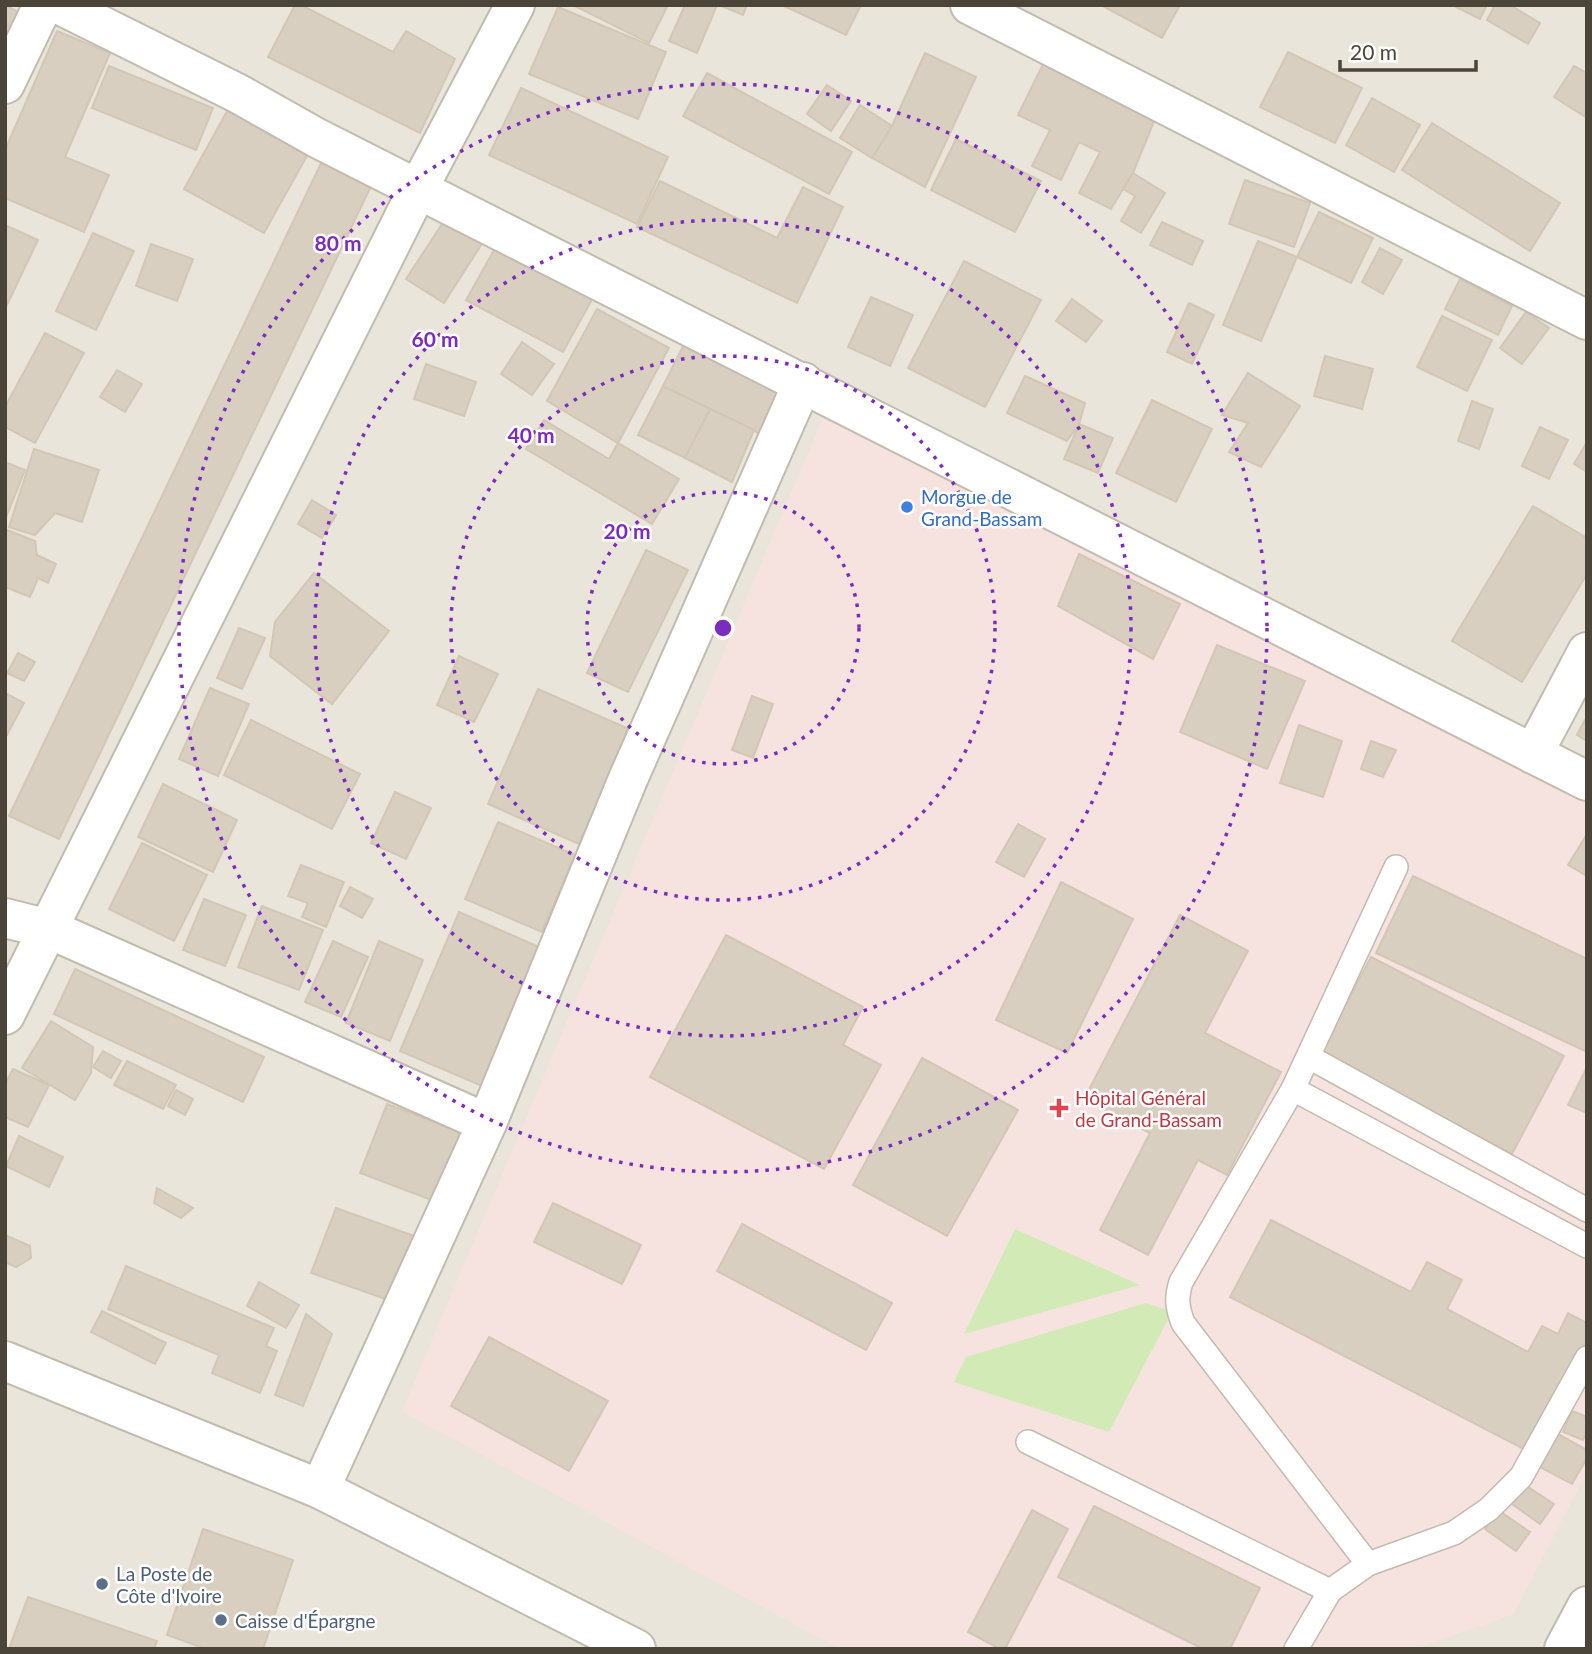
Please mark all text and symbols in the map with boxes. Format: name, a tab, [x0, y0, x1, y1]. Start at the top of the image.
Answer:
scale bar	[1340, 28, 1476, 72]
text: 20 m	[1350, 39, 1397, 64]
text: 80 m	[314, 230, 362, 255]
text: 60 m	[411, 326, 459, 351]
text: 40 m	[507, 422, 555, 447]
place label: Morgue de Grand-Bassam	[921, 485, 1042, 530]
marker: Morgue de Grand-Bassam	[899, 499, 915, 515]
text: 20 m	[603, 518, 651, 543]
centre of rings	[711, 616, 735, 640]
place label: Hôpital Général de Grand-Bassam	[1075, 1086, 1222, 1131]
marker: Hôpital Général de Grand-Bassam	[1049, 1098, 1069, 1118]
place label: La Poste de Côte d'Ivoire	[116, 1562, 222, 1607]
marker: La Poste de Côte d'Ivoire	[94, 1576, 110, 1592]
place label: Caisse d'Épargne	[235, 1609, 376, 1632]
marker: Caisse d'Épargne	[213, 1612, 229, 1628]

